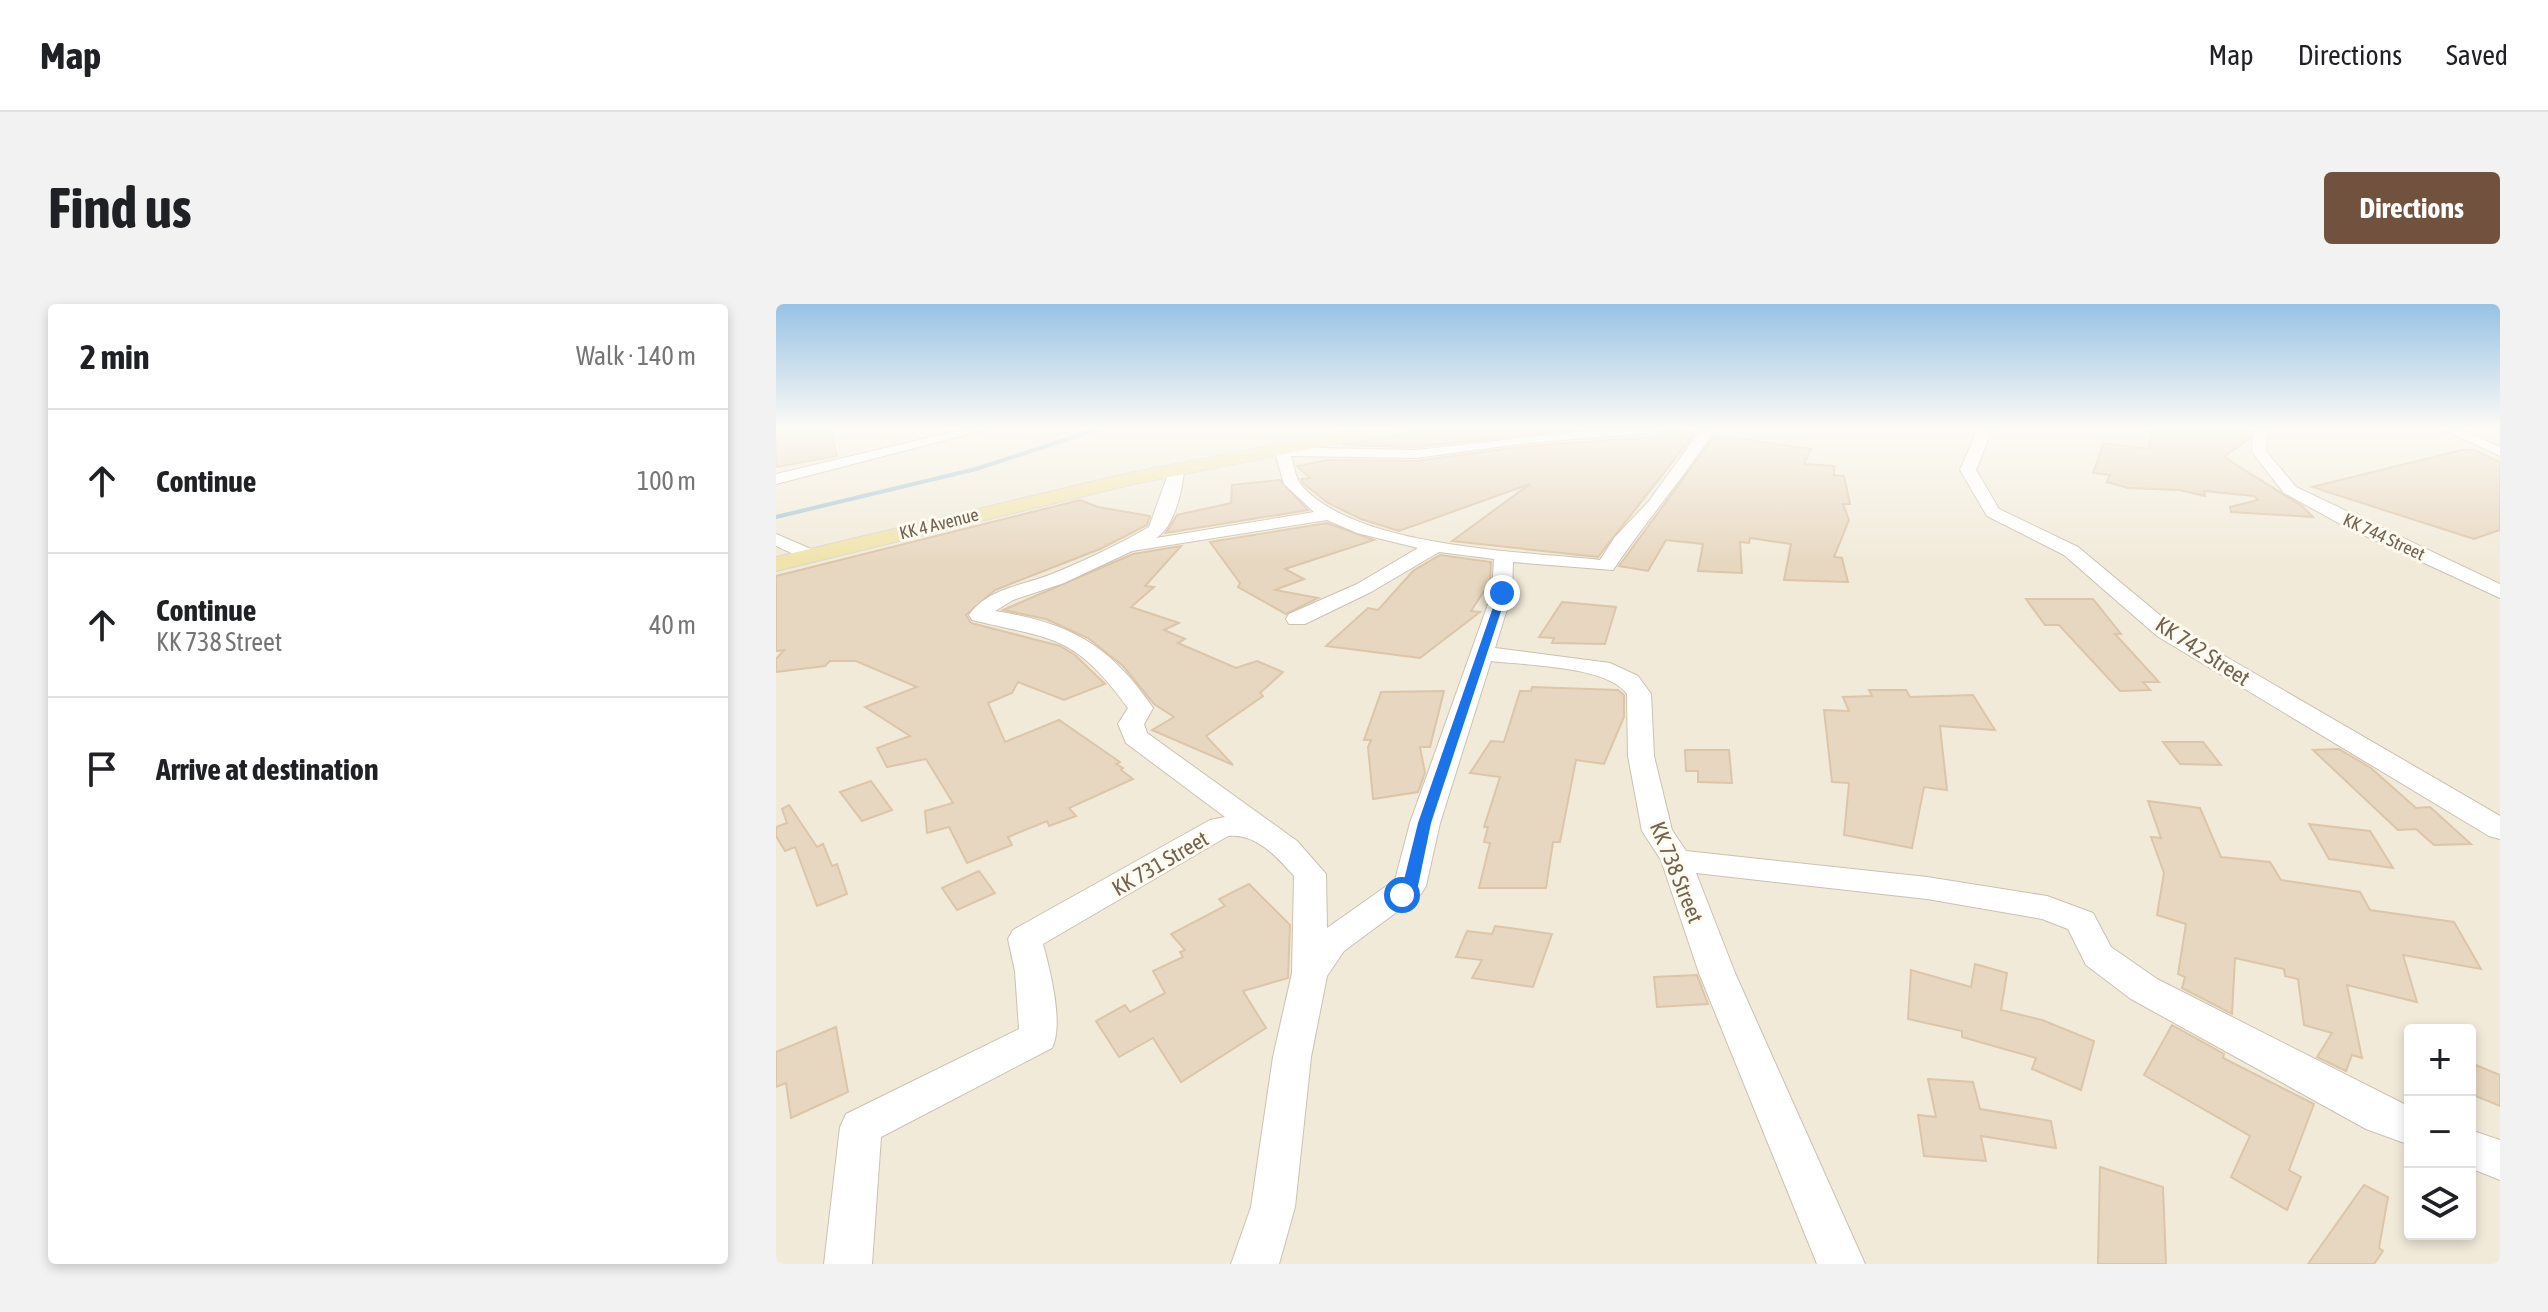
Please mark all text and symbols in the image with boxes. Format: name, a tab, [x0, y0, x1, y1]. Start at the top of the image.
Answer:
text: Map	[40, 34, 101, 77]
text: Map	[2209, 39, 2254, 71]
text: Directions	[2298, 39, 2402, 71]
text: Saved	[2446, 39, 2508, 71]
button: Directions	[2324, 172, 2500, 244]
text: Find us	[48, 176, 192, 240]
text: 2 min	[80, 337, 149, 376]
text: Walk · 140 m	[576, 341, 696, 371]
icon: ahead	[80, 459, 124, 503]
text: Continue	[156, 464, 256, 498]
text: 100 m	[637, 466, 696, 496]
street label: KK 4 Avenue	[897, 504, 981, 543]
street label: KK 744 Street	[2340, 509, 2428, 565]
route end	[1484, 575, 1520, 611]
text: Continue	[156, 593, 256, 627]
icon: ahead	[80, 603, 124, 647]
text: 40 m	[649, 610, 696, 640]
street label: KK 742 Street	[2151, 611, 2255, 691]
text: KK 738 Street	[156, 627, 282, 657]
icon: arrive	[80, 747, 124, 791]
text: Arrive at destination	[156, 752, 378, 786]
street label: KK 738 Street	[1645, 818, 1709, 926]
street label: KK 731 Street	[1107, 825, 1213, 901]
route start	[1384, 877, 1420, 913]
map controls	[2404, 1024, 2476, 1240]
button: +	[2404, 1024, 2476, 1096]
button: −	[2404, 1096, 2476, 1168]
button: layers	[2404, 1168, 2476, 1240]

